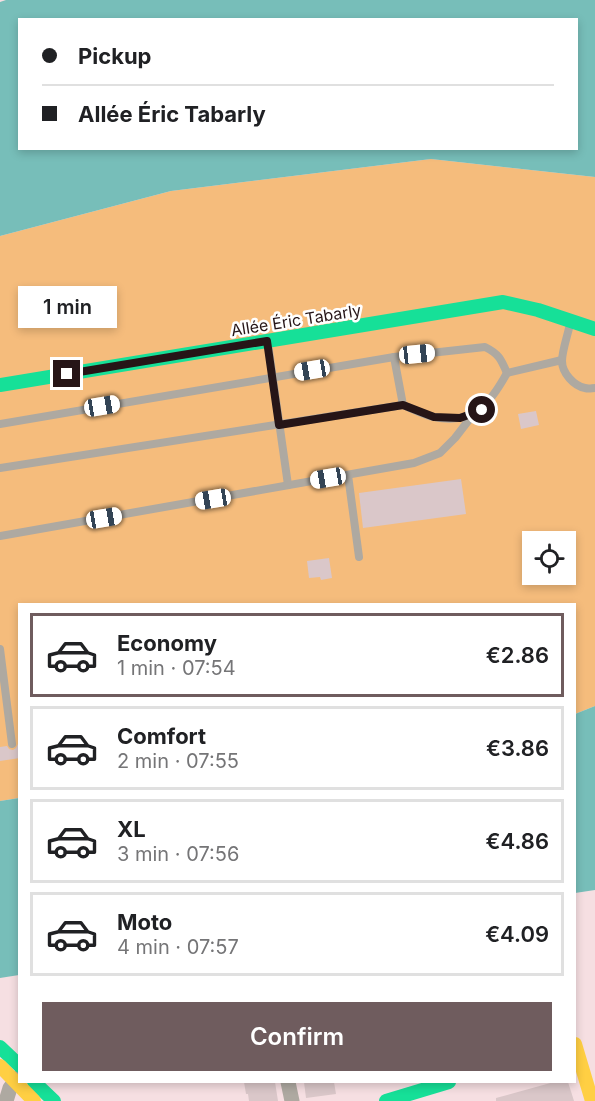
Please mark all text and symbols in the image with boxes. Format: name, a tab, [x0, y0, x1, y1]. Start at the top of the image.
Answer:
text: Pickup	[78, 43, 152, 69]
text: Allée Éric Tabarly	[78, 101, 266, 127]
callout: 1 min	[17, 287, 116, 329]
text: 1 min	[43, 295, 92, 319]
street label: Allée Éric Tabarly	[229, 300, 363, 340]
car	[398, 343, 436, 365]
car	[293, 358, 331, 382]
route end	[53, 360, 80, 387]
car	[83, 394, 121, 418]
route start	[468, 396, 495, 423]
car	[309, 466, 347, 490]
car	[194, 487, 232, 511]
car	[85, 506, 123, 530]
map controls	[522, 531, 576, 585]
button: locate	[522, 531, 576, 585]
icon: car	[45, 628, 99, 682]
text: Economy	[117, 630, 217, 656]
text: €2.86	[486, 642, 549, 668]
text: 1 min · 07:54	[117, 656, 236, 680]
icon: car	[45, 721, 99, 775]
text: Comfort	[117, 723, 206, 749]
text: €3.86	[486, 735, 549, 761]
text: 2 min · 07:55	[117, 749, 239, 773]
icon: car	[45, 814, 99, 868]
text: XL	[117, 816, 146, 842]
text: €4.86	[486, 828, 549, 854]
text: 3 min · 07:56	[117, 842, 239, 866]
icon: car	[45, 907, 99, 961]
text: Moto	[117, 909, 172, 935]
text: €4.09	[485, 921, 549, 947]
text: 4 min · 07:57	[117, 935, 239, 959]
button: Confirm	[42, 1002, 552, 1071]

